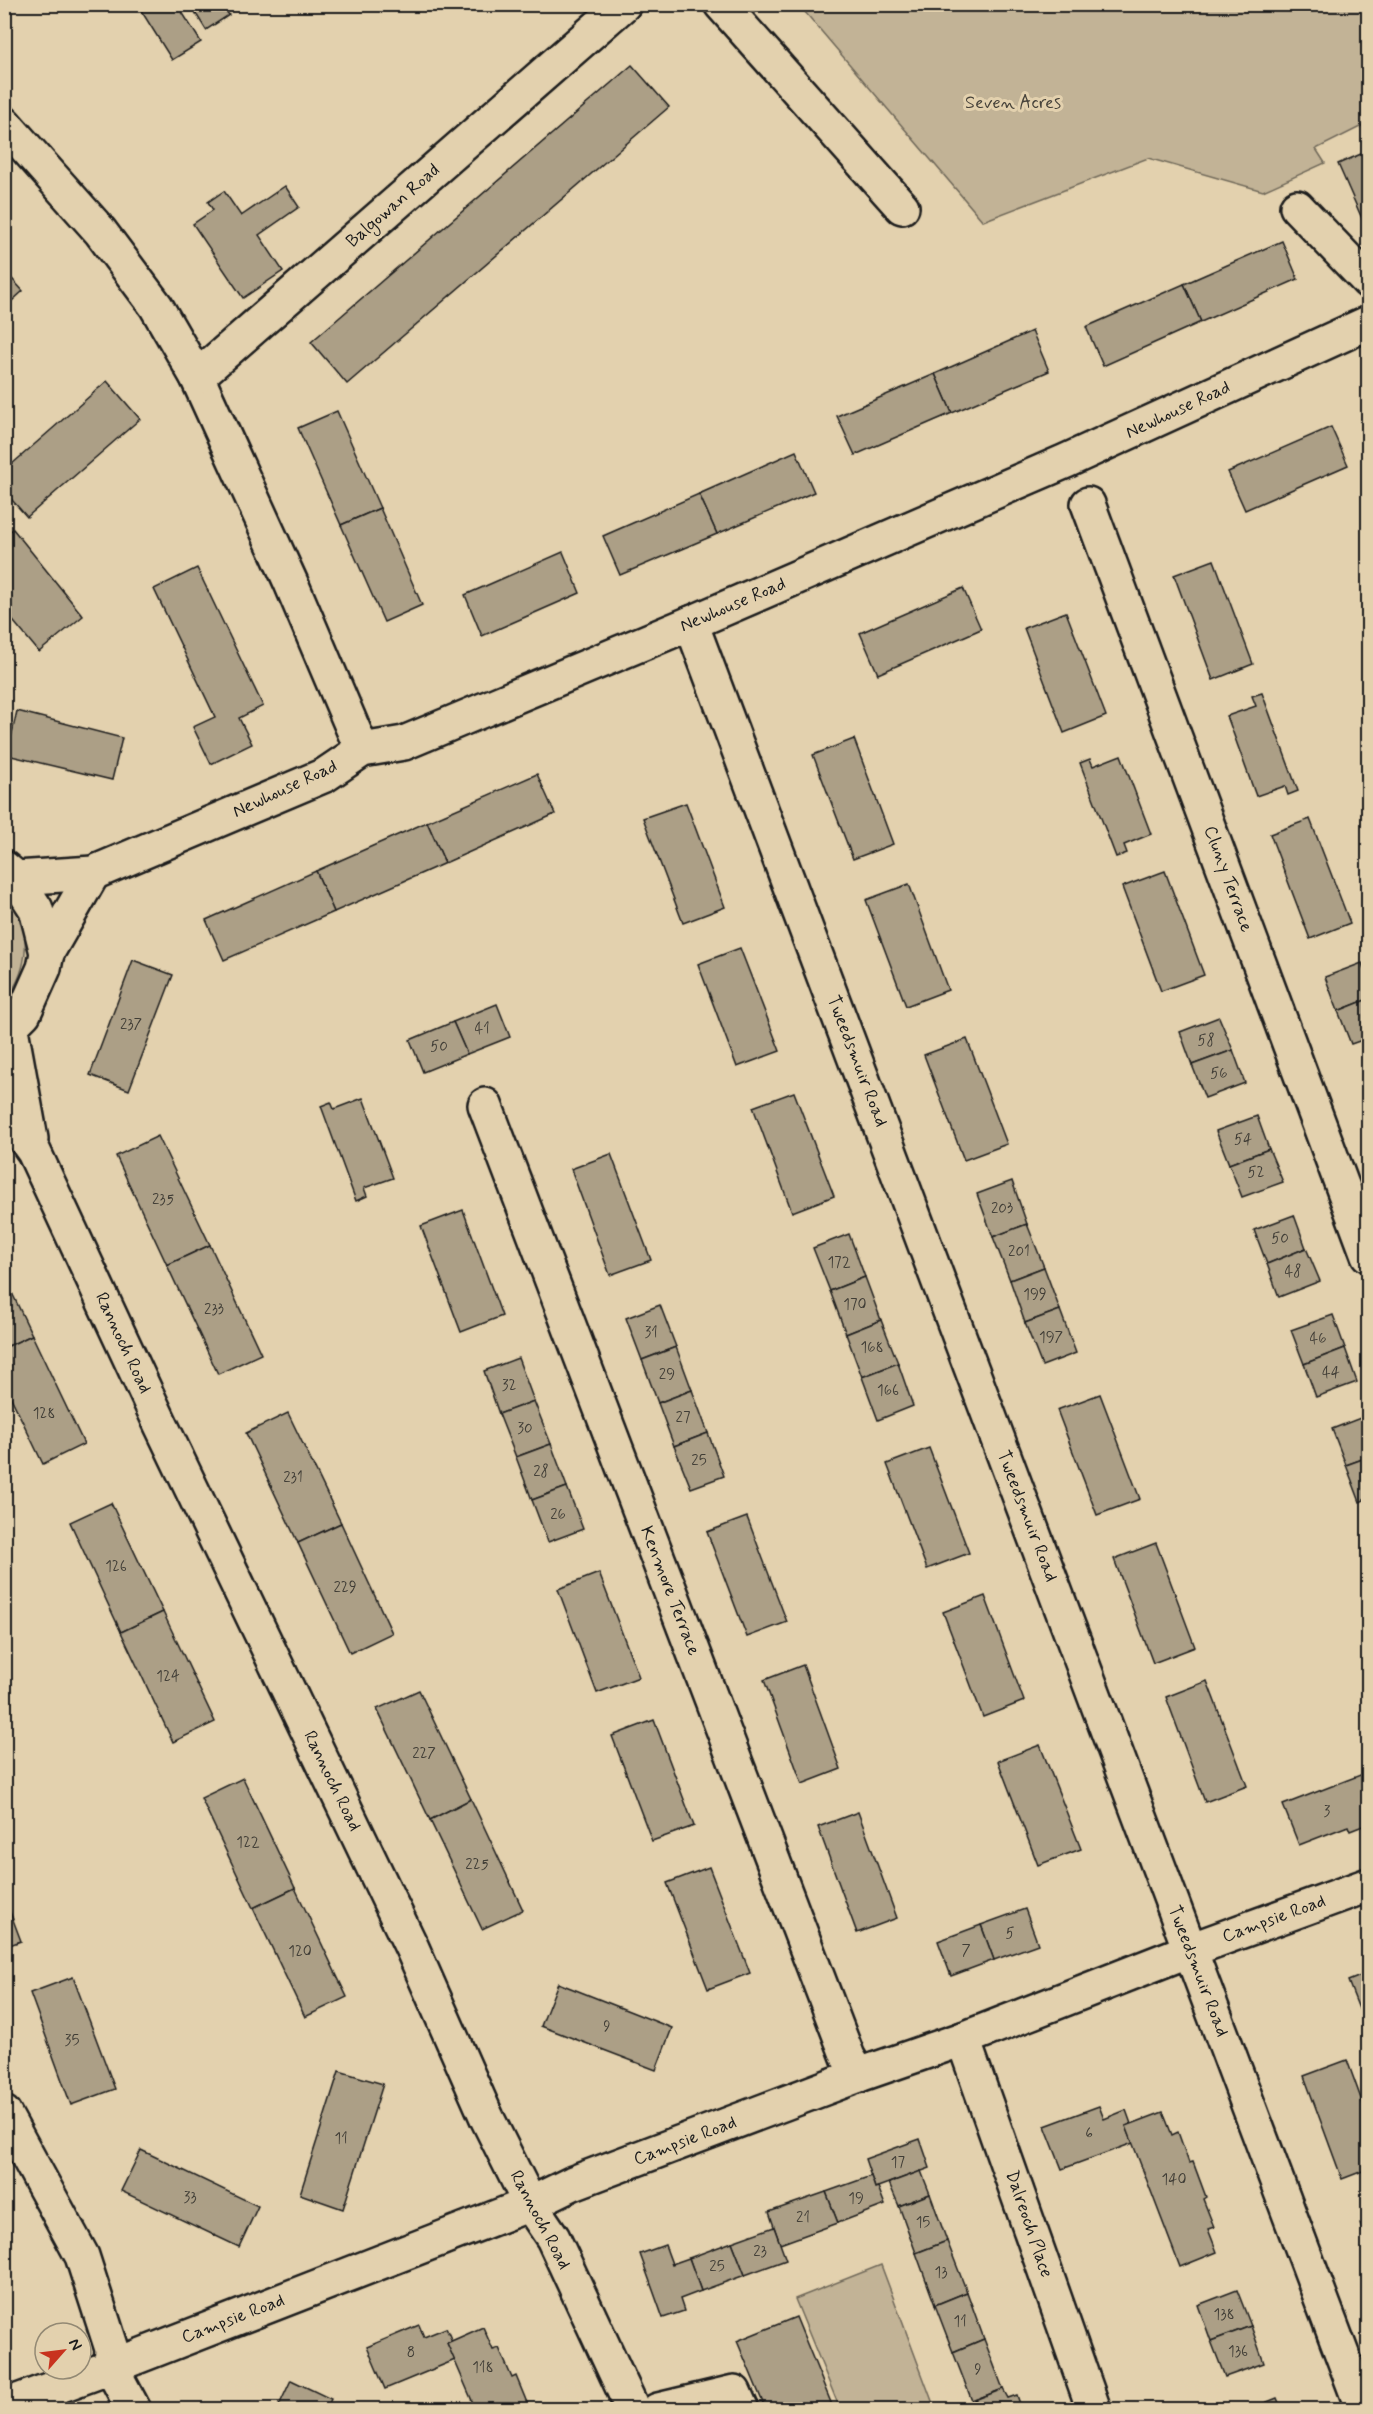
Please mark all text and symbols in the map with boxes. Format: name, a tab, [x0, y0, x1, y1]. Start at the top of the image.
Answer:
park label: Seven Acres	[965, 91, 1061, 115]
street label: Balgowan Road	[341, 159, 446, 254]
street label: Newhouse Road	[1122, 375, 1234, 445]
street label: Newhouse Road	[676, 572, 790, 638]
street label: Newhouse Road	[229, 754, 341, 824]
street label: Cluny Terrace	[1198, 822, 1258, 936]
street label: Tweedsmuir Road	[821, 992, 893, 1130]
house number: 237	[120, 1015, 142, 1035]
house number: 41	[474, 1019, 490, 1039]
house number: 58	[1197, 1031, 1215, 1051]
house number: 50	[430, 1037, 448, 1057]
house number: 56	[1210, 1064, 1228, 1084]
house number: 54	[1234, 1130, 1252, 1150]
house number: 52	[1248, 1163, 1265, 1183]
house number: 235	[152, 1190, 174, 1210]
house number: 203	[991, 1199, 1013, 1219]
house number: 50	[1271, 1229, 1289, 1249]
house number: 201	[1008, 1242, 1030, 1262]
house number: 172	[827, 1253, 851, 1273]
house number: 48	[1285, 1262, 1301, 1282]
house number: 199	[1023, 1285, 1047, 1305]
street label: Rannoch Road	[89, 1289, 157, 1397]
house number: 170	[843, 1295, 867, 1315]
house number: 233	[204, 1300, 224, 1320]
house number: 31	[644, 1323, 658, 1343]
house number: 197	[1039, 1328, 1063, 1348]
house number: 46	[1309, 1329, 1327, 1349]
house number: 168	[860, 1338, 884, 1358]
house number: 44	[1322, 1363, 1340, 1383]
house number: 29	[659, 1365, 675, 1385]
house number: 32	[502, 1376, 516, 1396]
house number: 166	[877, 1381, 899, 1401]
house number: 128	[33, 1404, 55, 1424]
house number: 27	[676, 1408, 691, 1428]
house number: 30	[517, 1419, 533, 1439]
street label: Tweedsmuir Road	[991, 1447, 1063, 1585]
house number: 25	[691, 1451, 707, 1471]
house number: 28	[533, 1462, 549, 1482]
house number: 231	[283, 1468, 303, 1488]
house number: 26	[550, 1505, 566, 1525]
street label: Kenmore Terrace	[634, 1523, 706, 1659]
house number: 126	[105, 1557, 127, 1577]
house number: 229	[333, 1578, 357, 1598]
house number: 124	[156, 1667, 180, 1687]
street label: Rannoch Road	[297, 1727, 367, 1835]
house number: 227	[412, 1744, 436, 1764]
house number: 3	[1324, 1802, 1331, 1822]
house number: 122	[236, 1833, 260, 1853]
house number: 225	[465, 1855, 489, 1875]
street label: Campsie Road	[1219, 1889, 1329, 1949]
street label: Tweedsmuir Road	[1162, 1902, 1234, 2040]
house number: 5	[1005, 1924, 1015, 1944]
house number: 7	[961, 1941, 971, 1961]
house number: 120	[288, 1942, 312, 1962]
house number: 9	[603, 2017, 611, 2037]
house number: 35	[65, 2031, 79, 2051]
street label: Campsie Road	[630, 2110, 740, 2172]
house number: 6	[1085, 2124, 1093, 2144]
house number: 11	[334, 2129, 348, 2149]
house number: 17	[891, 2153, 906, 2173]
street label: Rannoch Road	[504, 2166, 576, 2274]
street label: Dalreoch Place	[999, 2167, 1059, 2281]
house number: 140	[1162, 2170, 1186, 2190]
house number: 33	[183, 2188, 197, 2208]
house number: 19	[848, 2189, 864, 2209]
house number: 21	[796, 2208, 810, 2228]
house number: 15	[916, 2213, 930, 2233]
house number: 23	[753, 2242, 767, 2262]
house number: 25	[709, 2257, 725, 2277]
house number: 13	[934, 2263, 948, 2283]
street label: Campsie Road	[178, 2288, 288, 2350]
house number: 138	[1213, 2305, 1235, 2325]
house number: 11	[953, 2312, 967, 2332]
north arrow	[33, 2321, 93, 2381]
text: N	[63, 2335, 87, 2354]
house number: 136	[1228, 2342, 1248, 2362]
house number: 8	[407, 2343, 415, 2363]
house number: 118	[472, 2358, 494, 2378]
house number: 9	[974, 2360, 982, 2380]

